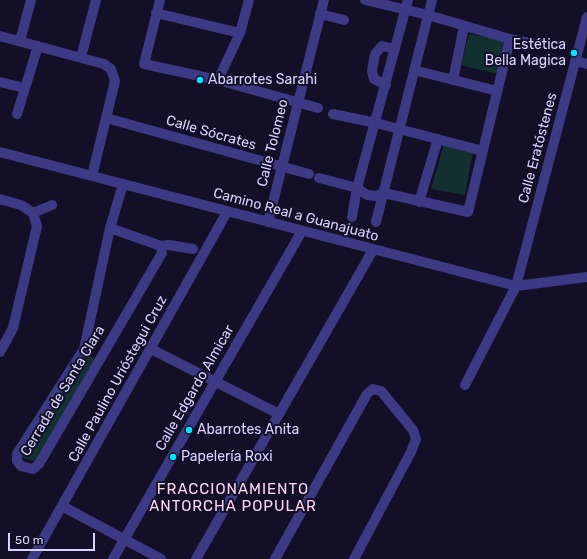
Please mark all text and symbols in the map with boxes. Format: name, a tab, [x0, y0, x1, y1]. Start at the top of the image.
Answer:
place label: Estética Bella Magica	[485, 37, 566, 70]
marker: Estética Bella Magica	[569, 48, 579, 58]
place label: Abarrotes Sarahi	[208, 72, 317, 88]
marker: Abarrotes Sarahi	[195, 75, 205, 85]
street label: Calle Eratóstenes	[515, 91, 561, 205]
street label: Calle Tolomeo	[254, 97, 292, 189]
street label: Calle Sócrates	[164, 112, 258, 154]
street label: Camino Real a Guanajuato	[211, 185, 381, 245]
street label: Calle Paulino Urióstegui Cruz	[65, 293, 171, 465]
street label: Calle Edgardo Almicar	[152, 322, 238, 454]
street label: Cerrada de Santa Clara	[17, 323, 109, 459]
place label: Abarrotes Anita	[197, 422, 299, 438]
marker: Abarrotes Anita	[184, 425, 194, 435]
place label: Papelería Roxi	[181, 449, 273, 465]
marker: Papelería Roxi	[168, 452, 178, 462]
district label: FRACCIONAMIENTO ANTORCHA POPULAR	[149, 481, 317, 516]
scale bar	[10, 525, 97, 551]
text: 50 m	[15, 533, 43, 547]

